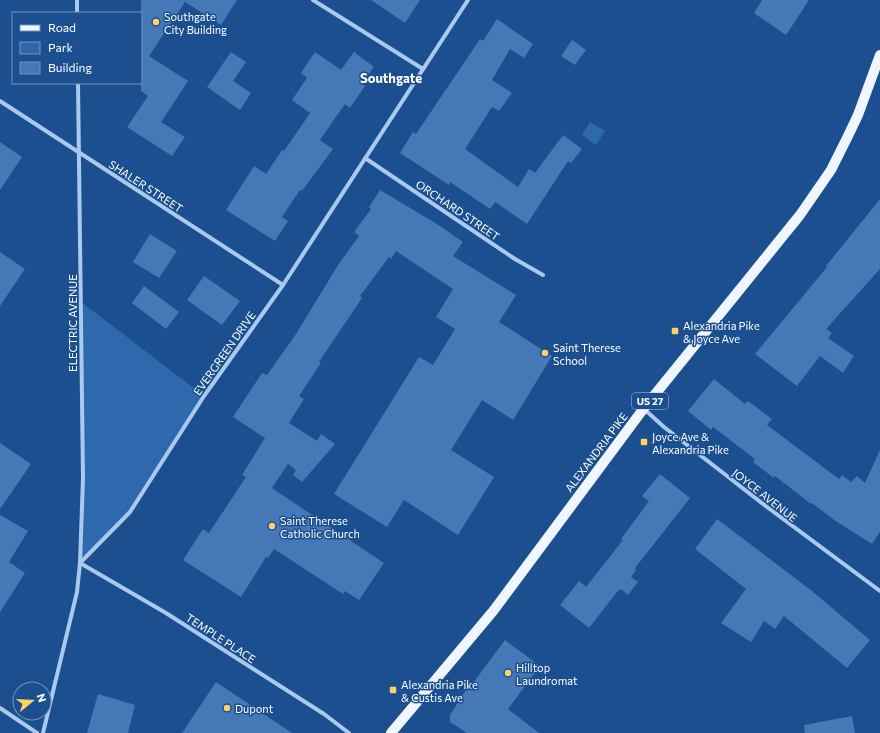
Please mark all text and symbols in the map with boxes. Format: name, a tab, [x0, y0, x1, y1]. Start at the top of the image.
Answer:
place label: Southgate City Building	[164, 10, 227, 36]
legend	[12, 12, 142, 84]
marker: Southgate City Building	[151, 17, 161, 27]
text: Road	[48, 20, 76, 34]
text: Park	[48, 40, 74, 54]
text: Building	[48, 60, 92, 74]
district label: Southgate	[360, 70, 422, 86]
street label: SHALER STREET	[107, 157, 185, 215]
street label: ORCHARD STREET	[414, 177, 502, 243]
street label: ELECTRIC AVENUE	[66, 274, 79, 372]
street label: EVERGREEN DRIVE	[190, 309, 258, 397]
place label: Alexandria Pike & Joyce Ave	[683, 319, 760, 346]
marker: Alexandria Pike & Joyce Ave	[670, 326, 680, 336]
place label: Saint Therese School	[553, 341, 621, 367]
marker: Saint Therese School	[540, 348, 550, 358]
road number: US 27	[632, 393, 668, 409]
street label: ALEXANDRIA PIKE	[562, 410, 630, 494]
place label: Joyce Ave & Alexandria Pike	[652, 430, 729, 456]
marker: Joyce Ave & Alexandria Pike	[639, 437, 649, 447]
street label: JOYCE AVENUE	[729, 466, 800, 525]
place label: Saint Therese Catholic Church	[280, 514, 360, 540]
marker: Saint Therese Catholic Church	[267, 521, 277, 531]
street label: TEMPLE PLACE	[184, 611, 258, 665]
place label: Hilltop Laundromat	[516, 661, 578, 687]
marker: Hilltop Laundromat	[503, 668, 513, 678]
place label: Alexandria Pike & Custis Ave	[401, 678, 478, 704]
north arrow	[12, 681, 52, 721]
marker: Alexandria Pike & Custis Ave	[388, 685, 398, 695]
text: N	[35, 692, 49, 704]
place label: Dupont	[235, 702, 274, 715]
marker: Dupont	[222, 703, 232, 713]

